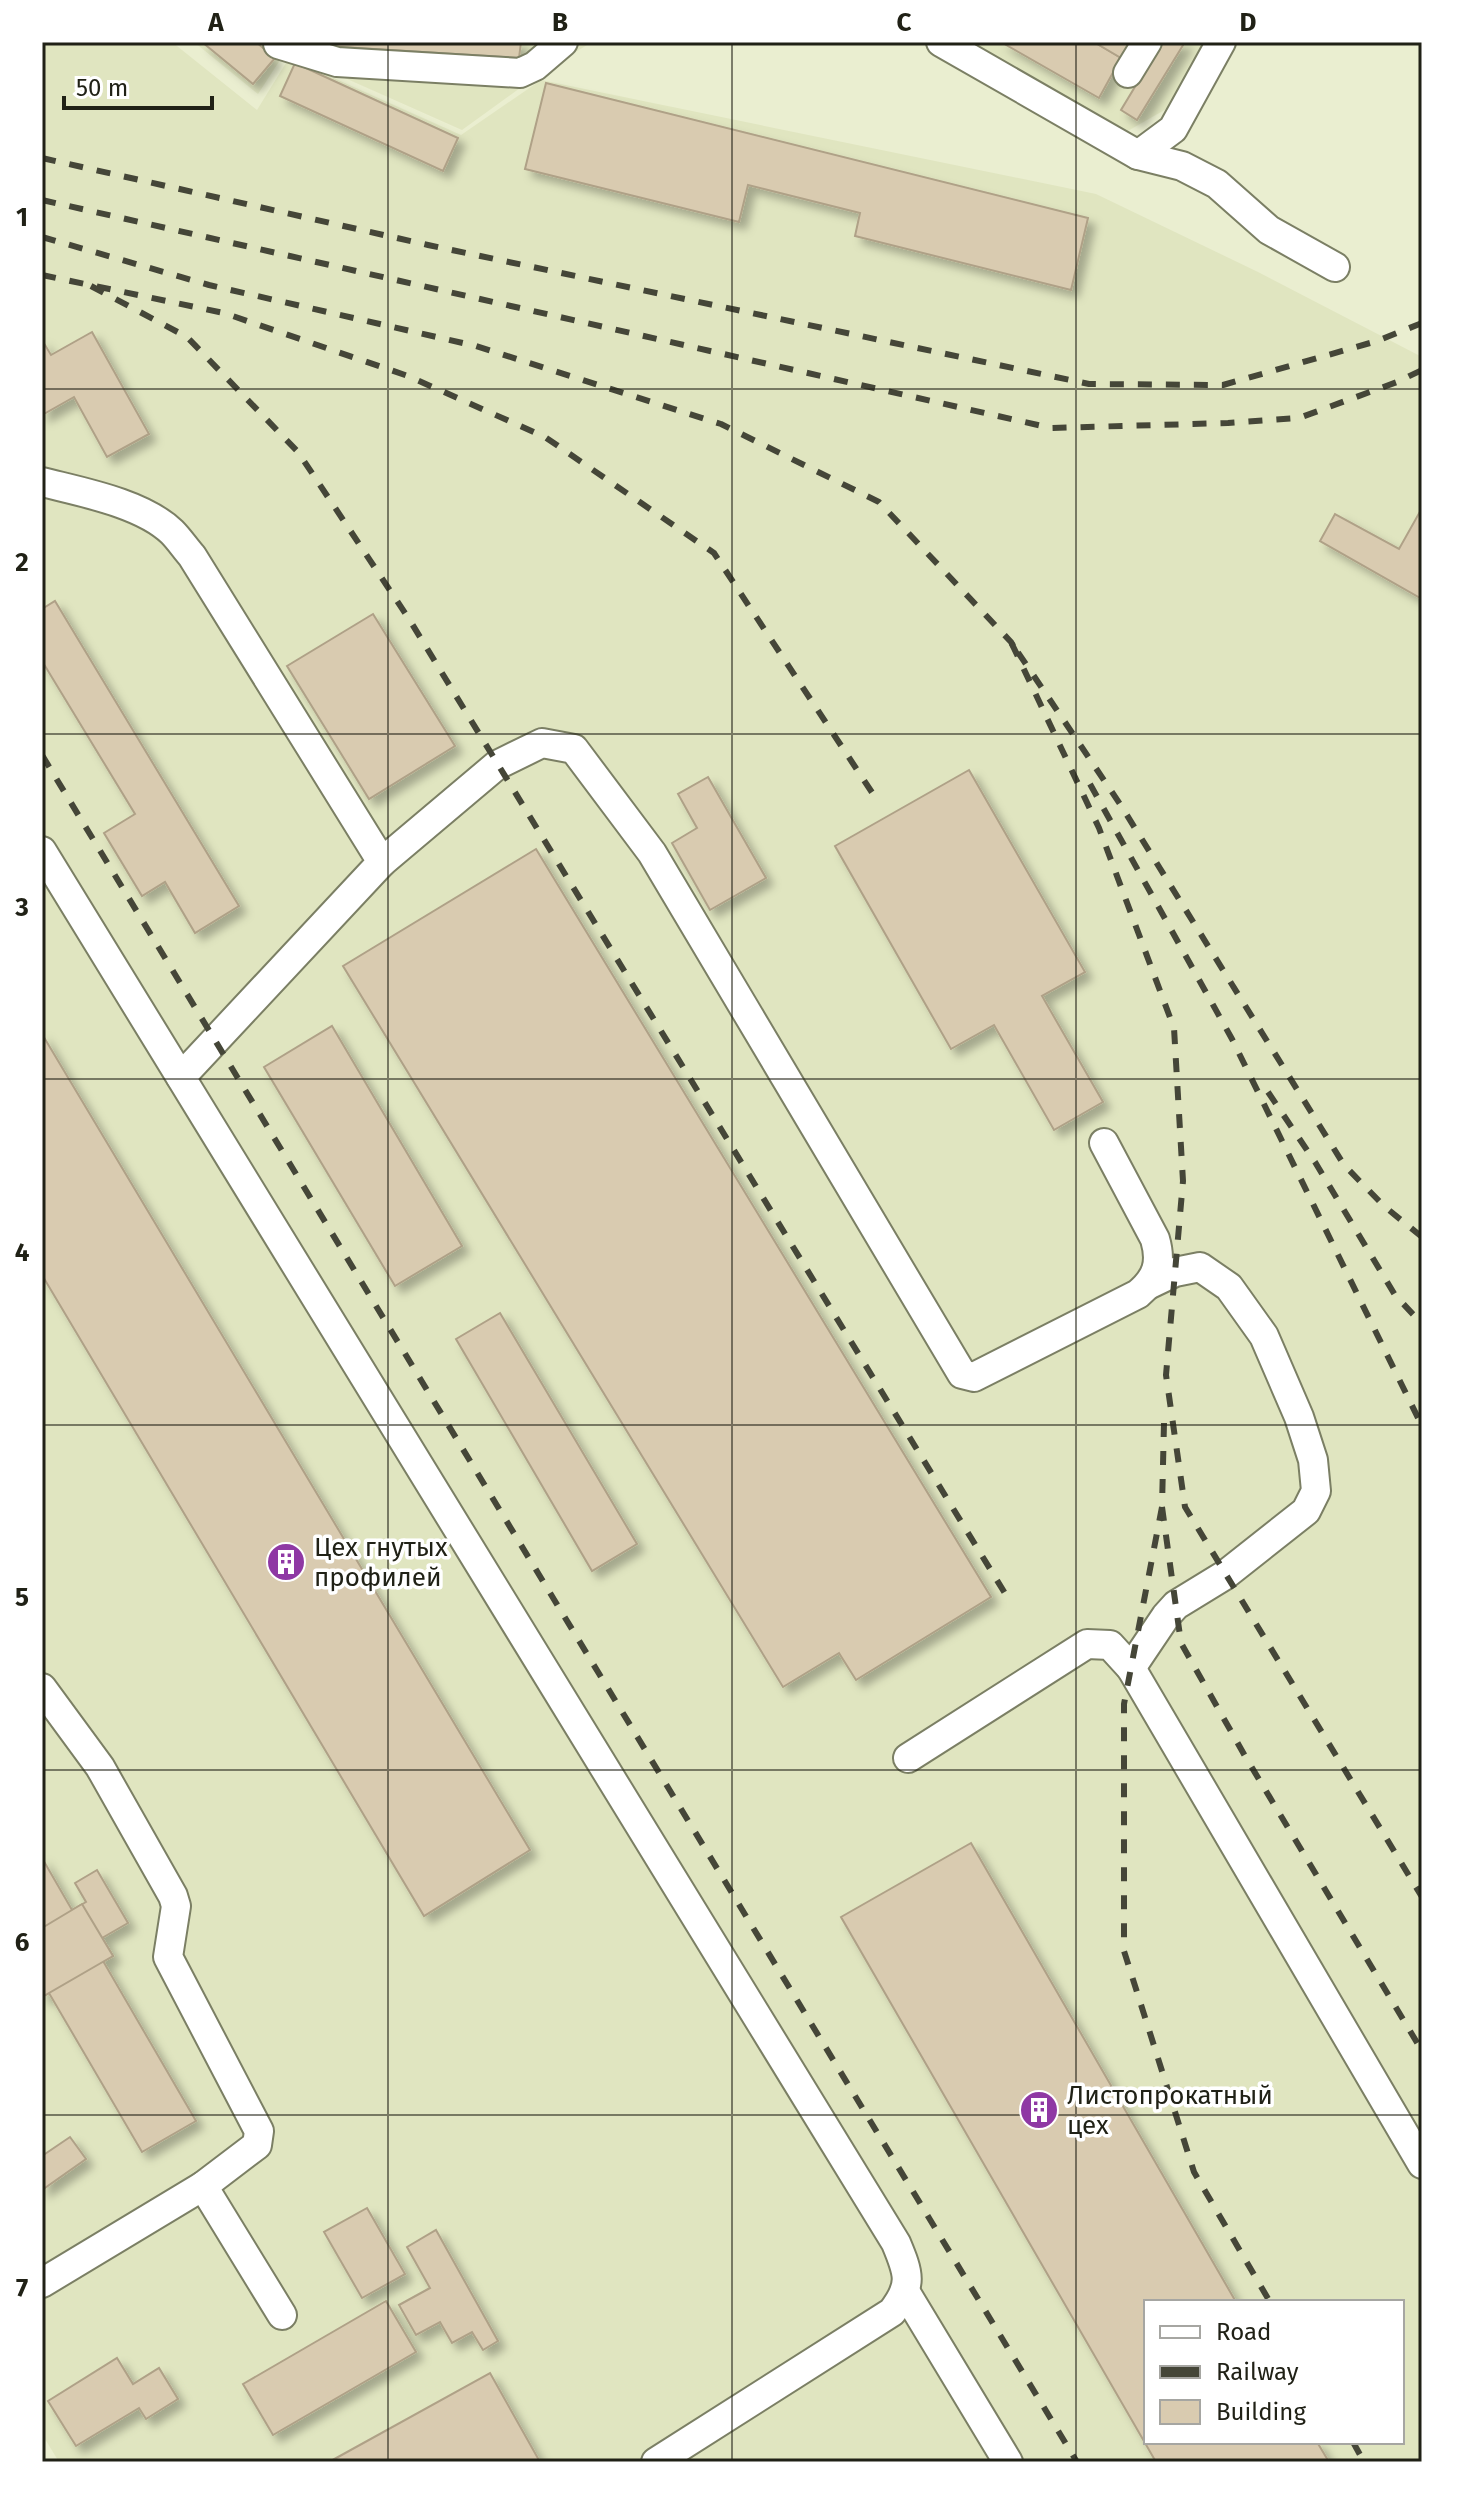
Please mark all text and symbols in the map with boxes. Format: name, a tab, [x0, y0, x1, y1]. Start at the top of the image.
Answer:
text: A	[207, 7, 224, 38]
text: B	[552, 7, 568, 38]
text: C	[897, 7, 912, 38]
text: D	[1240, 7, 1257, 38]
scale bar	[64, 60, 212, 110]
text: 50 m	[76, 74, 128, 102]
text: 1	[16, 202, 28, 233]
text: 2	[15, 547, 29, 578]
text: 3	[14, 892, 29, 923]
text: 4	[15, 1237, 30, 1268]
place label: Цех гнутых профилей	[314, 1532, 448, 1593]
building icon: Цех гнутых профилей	[265, 1541, 307, 1583]
text: 5	[15, 1582, 29, 1613]
text: 6	[15, 1927, 30, 1958]
place label: Листопрокатный цех	[1067, 2080, 1273, 2141]
building icon: Листопрокатный цех	[1018, 2089, 1060, 2131]
text: 7	[16, 2273, 28, 2304]
legend	[1144, 2300, 1404, 2444]
text: Road	[1216, 2318, 1271, 2346]
text: Railway	[1216, 2358, 1299, 2386]
text: Building	[1216, 2398, 1306, 2426]

